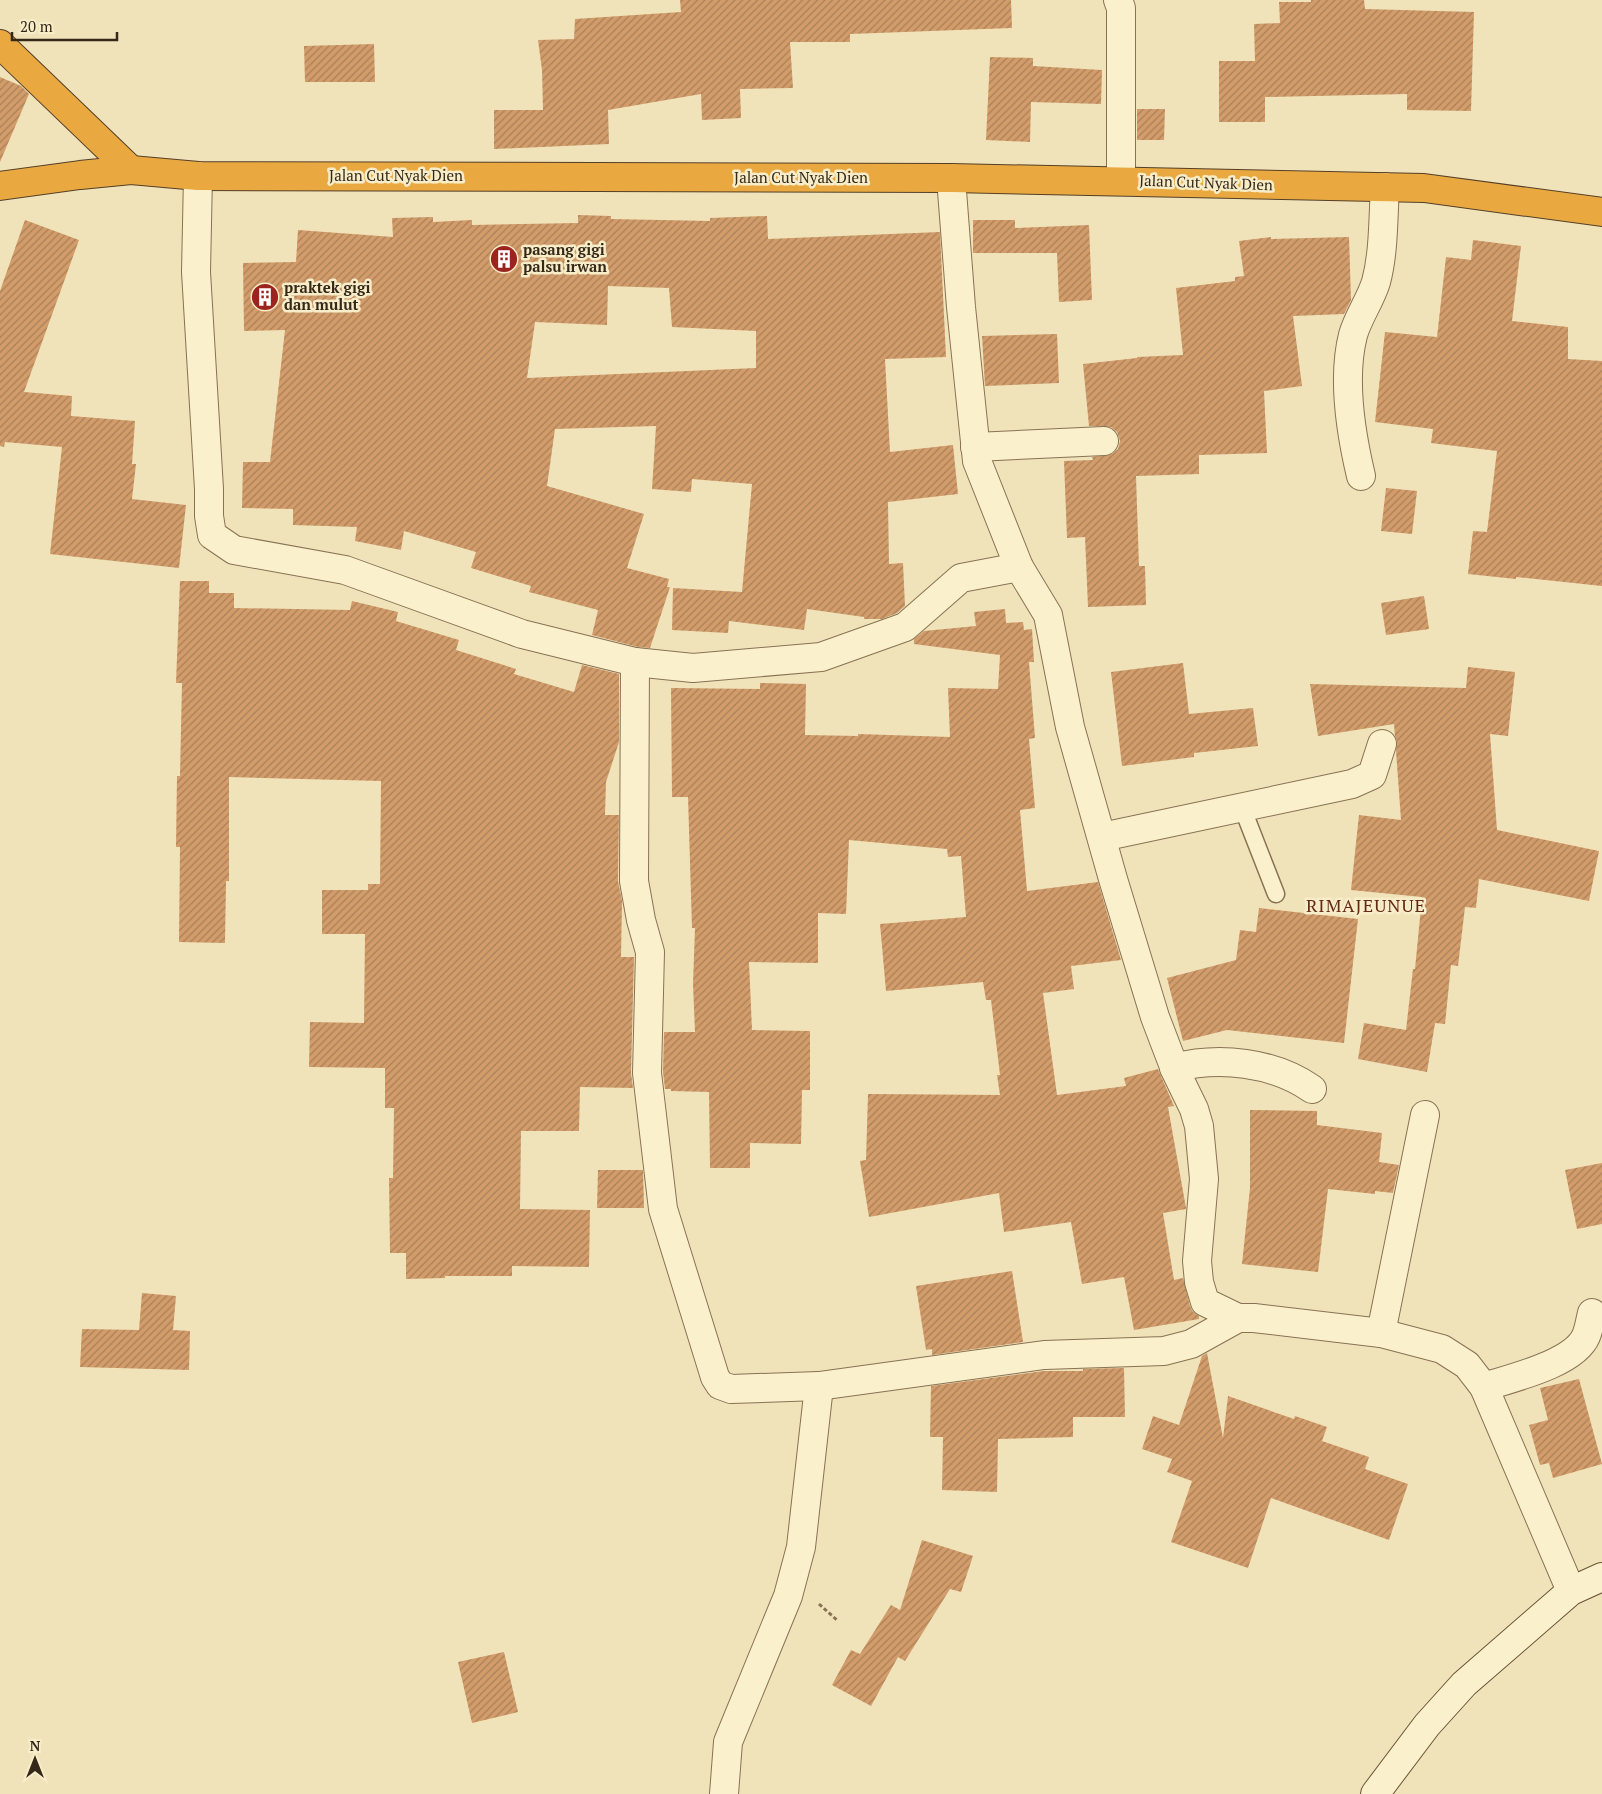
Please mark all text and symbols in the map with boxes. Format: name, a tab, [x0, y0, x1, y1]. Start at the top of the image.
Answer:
scale bar	[12, 10, 118, 42]
text: 20 m	[20, 16, 53, 36]
street label: Jalan Cut Nyak Dien	[329, 165, 463, 185]
street label: Jalan Cut Nyak Dien	[734, 167, 868, 187]
street label: Jalan Cut Nyak Dien	[1139, 170, 1273, 194]
place label: pasang gigi palsu irwan	[523, 239, 607, 276]
building icon: pasang gigi palsu irwan	[489, 244, 519, 274]
place label: praktek gigi dan mulut	[284, 277, 370, 314]
building icon: praktek gigi dan mulut	[250, 282, 280, 312]
district label: RIMAJEUNUE	[1306, 893, 1426, 917]
north arrow	[10, 1734, 60, 1784]
text: N	[30, 1736, 41, 1755]

